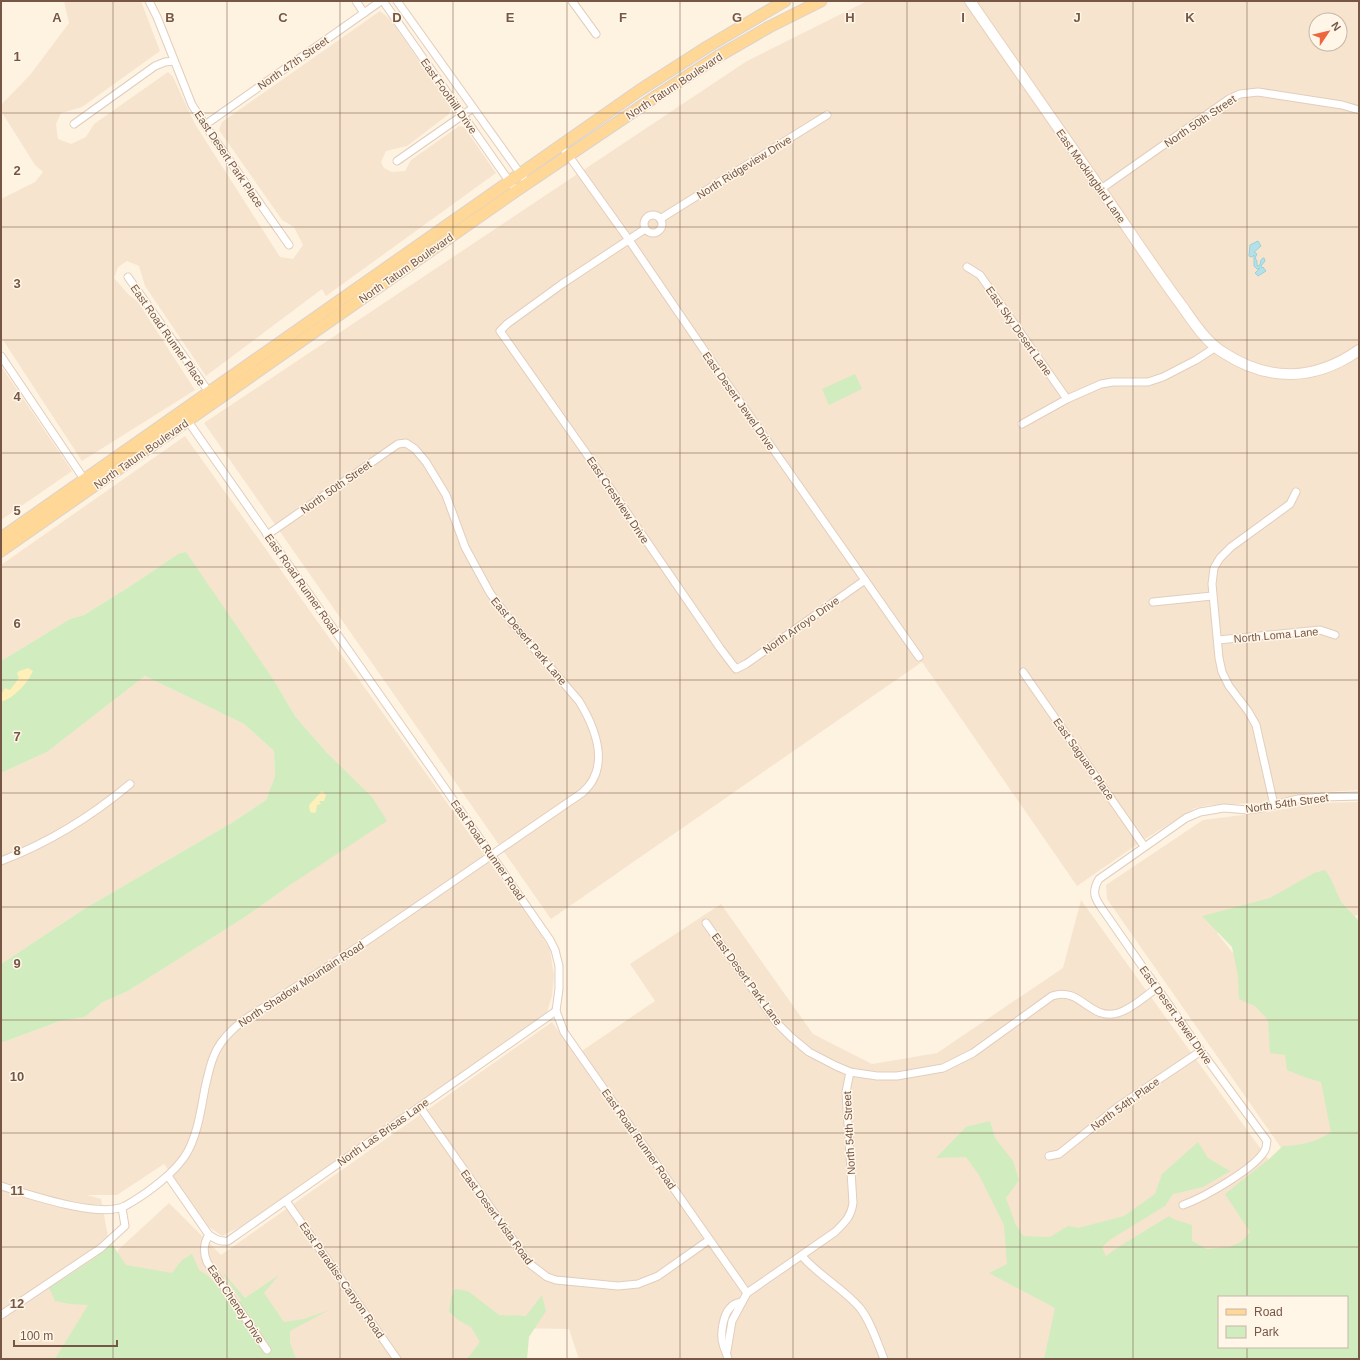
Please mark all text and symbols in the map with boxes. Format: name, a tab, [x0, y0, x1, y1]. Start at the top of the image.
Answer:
text: A	[52, 10, 62, 25]
text: B	[165, 10, 175, 25]
text: C	[278, 10, 288, 25]
text: D	[392, 10, 402, 25]
text: E	[506, 10, 515, 25]
text: F	[619, 10, 627, 25]
text: G	[732, 10, 742, 25]
text: H	[845, 10, 855, 25]
text: I	[961, 10, 965, 25]
text: J	[1073, 10, 1081, 25]
text: K	[1185, 10, 1195, 25]
north arrow	[1308, 12, 1348, 52]
text: N	[1329, 20, 1343, 33]
street label: North 47th Street	[255, 34, 331, 92]
text: 1	[13, 49, 21, 64]
street label: North Tatum Boulevard	[624, 50, 724, 122]
street label: East Foothill Drive	[418, 56, 480, 136]
street label: North 50th Street	[1162, 93, 1238, 149]
street label: East Desert Park Place	[192, 109, 266, 209]
street label: East Mockingbird Lane	[1054, 127, 1128, 225]
street label: North Ridgeview Drive	[694, 133, 794, 201]
text: 2	[13, 163, 21, 178]
street label: North Tatum Boulevard	[357, 231, 455, 305]
text: 3	[13, 276, 21, 291]
street label: East Road Runner Place	[128, 282, 208, 388]
street label: East Sky Desert Lane	[984, 284, 1054, 378]
street label: East Desert Jewel Drive	[700, 349, 778, 453]
text: 4	[13, 389, 21, 404]
street label: North Tatum Boulevard	[92, 417, 190, 491]
street label: East Crestview Drive	[584, 454, 652, 546]
street label: North 50th Street	[298, 458, 374, 516]
text: 5	[13, 503, 21, 518]
street label: East Road Runner Road	[263, 531, 341, 637]
street label: North Arroyo Drive	[760, 594, 842, 656]
street label: East Desert Park Lane	[489, 595, 569, 687]
text: 6	[13, 616, 21, 631]
street label: North Loma Lane	[1233, 625, 1319, 645]
street label: East Saguaro Place	[1051, 716, 1117, 802]
text: 7	[13, 729, 21, 744]
street label: North 54th Street	[1245, 791, 1329, 815]
street label: East Road Runner Road	[449, 797, 527, 903]
text: 8	[13, 843, 21, 858]
street label: East Desert Park Lane	[710, 931, 784, 1027]
street label: North Shadow Mountain Road	[236, 939, 366, 1029]
text: 9	[13, 956, 21, 971]
street label: East Desert Jewel Drive	[1137, 963, 1215, 1067]
text: 10	[10, 1069, 24, 1084]
street label: North 54th Place	[1088, 1075, 1162, 1133]
street label: East Road Runner Road	[600, 1086, 678, 1192]
street label: North 54th Street	[841, 1091, 857, 1175]
street label: North Las Brisas Lane	[335, 1096, 431, 1168]
street label: East Desert Vista Road	[459, 1167, 535, 1267]
text: 11	[10, 1183, 24, 1198]
street label: East Paradise Canyon Road	[297, 1220, 387, 1340]
street label: East Cheney Drive	[205, 1263, 267, 1345]
text: 12	[10, 1296, 24, 1311]
legend	[1218, 1296, 1348, 1348]
text: Road	[1254, 1305, 1283, 1319]
scale bar	[14, 1322, 117, 1348]
text: Park	[1254, 1325, 1280, 1339]
text: 100 m	[20, 1329, 53, 1343]

